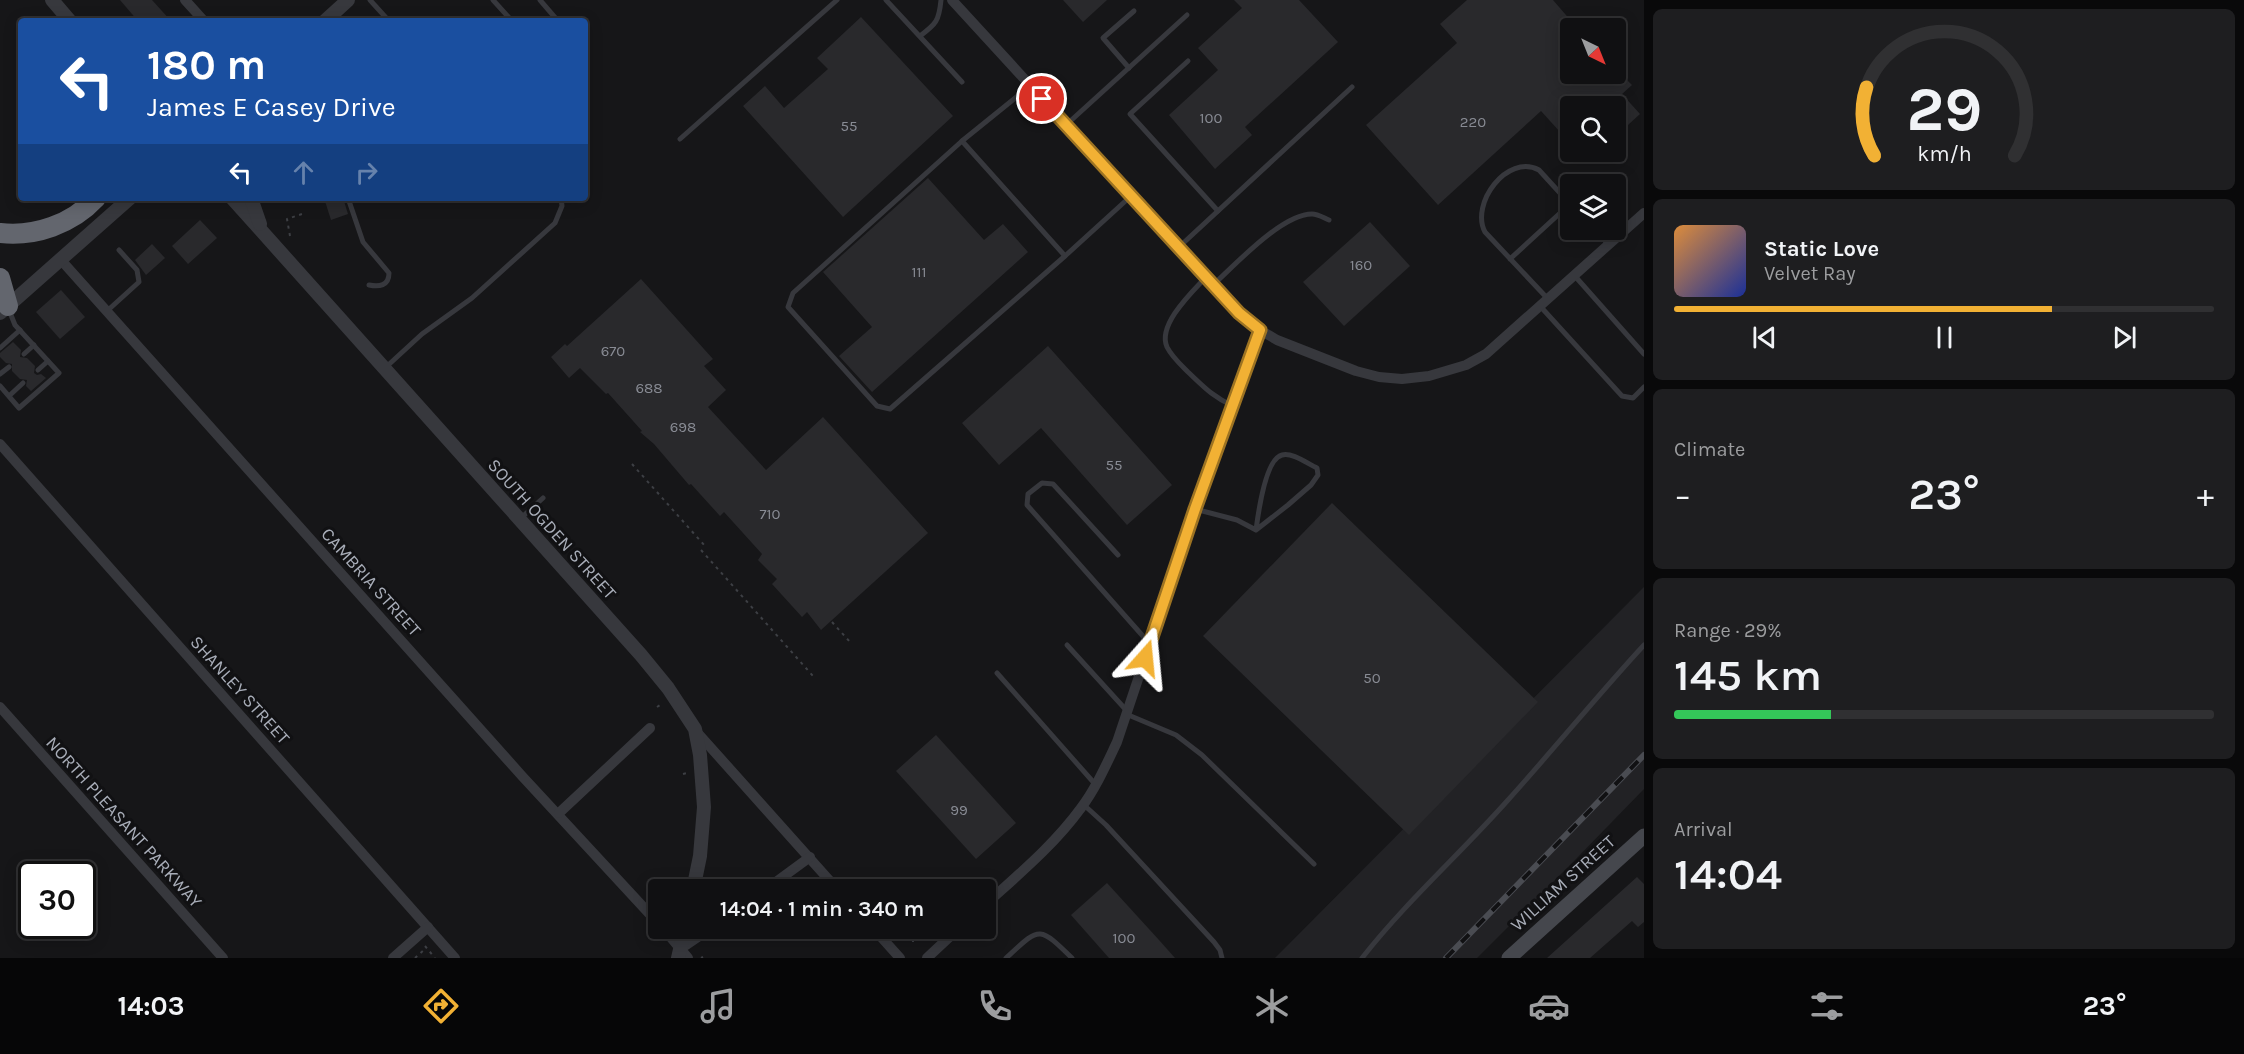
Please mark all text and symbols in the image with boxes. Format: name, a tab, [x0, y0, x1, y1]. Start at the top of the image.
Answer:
north arrow	[1560, 18, 1626, 84]
map controls	[1560, 18, 1626, 240]
text: 180 m	[147, 40, 266, 90]
icon: left	[48, 42, 126, 120]
pin	[1016, 73, 1067, 124]
text: 29	[1906, 74, 1982, 147]
icon: arrive	[1025, 82, 1058, 115]
text: James E Casey Drive	[147, 91, 396, 123]
button: search	[1560, 96, 1626, 162]
house number: 100	[1200, 109, 1222, 127]
house number: 220	[1460, 113, 1486, 131]
house number: 55	[841, 117, 857, 135]
text: km/h	[1917, 142, 1971, 167]
icon: left	[224, 156, 257, 189]
icon: ahead	[287, 156, 320, 189]
icon: right	[350, 156, 383, 189]
button: layers	[1560, 174, 1626, 240]
text: Static Love	[1764, 236, 1879, 262]
house number: 160	[1350, 256, 1372, 274]
text: Velvet Ray	[1764, 262, 1856, 285]
house number: 111	[912, 263, 926, 281]
icon: previous	[1748, 321, 1781, 354]
icon: pause	[1928, 321, 1961, 354]
icon: next	[2108, 321, 2141, 354]
house number: 670	[601, 342, 625, 360]
house number: 688	[635, 379, 663, 397]
house number: 698	[670, 418, 696, 436]
text: Climate	[1674, 438, 1745, 461]
street label: SOUTH OGDEN STREET	[483, 454, 621, 604]
house number: 55	[1106, 456, 1122, 474]
text: 23°	[1908, 468, 1980, 520]
text: −	[1674, 476, 1691, 514]
text: +	[2197, 476, 2214, 514]
house number: 710	[760, 505, 781, 523]
street label: CAMBRIA STREET	[316, 523, 426, 641]
text: Range · 29%	[1674, 619, 1782, 642]
position arrow	[1113, 626, 1177, 690]
street label: SHANLEY STREET	[186, 631, 294, 749]
text: 145 km	[1674, 649, 1822, 701]
house number: 50	[1363, 669, 1381, 687]
street label: NORTH PLEASANT PARKWAY	[41, 732, 207, 912]
house number: 99	[950, 801, 968, 819]
text: Arrival	[1674, 818, 1733, 841]
street label: WILLIAM STREET	[1506, 830, 1620, 936]
text: 14:04	[1674, 848, 1782, 900]
speed limit sign: 30	[18, 861, 96, 939]
text: 14:04 · 1 min · 340 m	[720, 896, 924, 922]
house number: 100	[1113, 929, 1135, 947]
icon: directions	[420, 985, 462, 1027]
icon: music	[697, 985, 739, 1027]
icon: phone	[974, 985, 1016, 1027]
icon: climate	[1251, 985, 1293, 1027]
icon: car	[1528, 985, 1570, 1027]
icon: filters	[1806, 985, 1848, 1027]
text: 14:03	[118, 990, 184, 1022]
text: 23°	[2083, 990, 2126, 1022]

